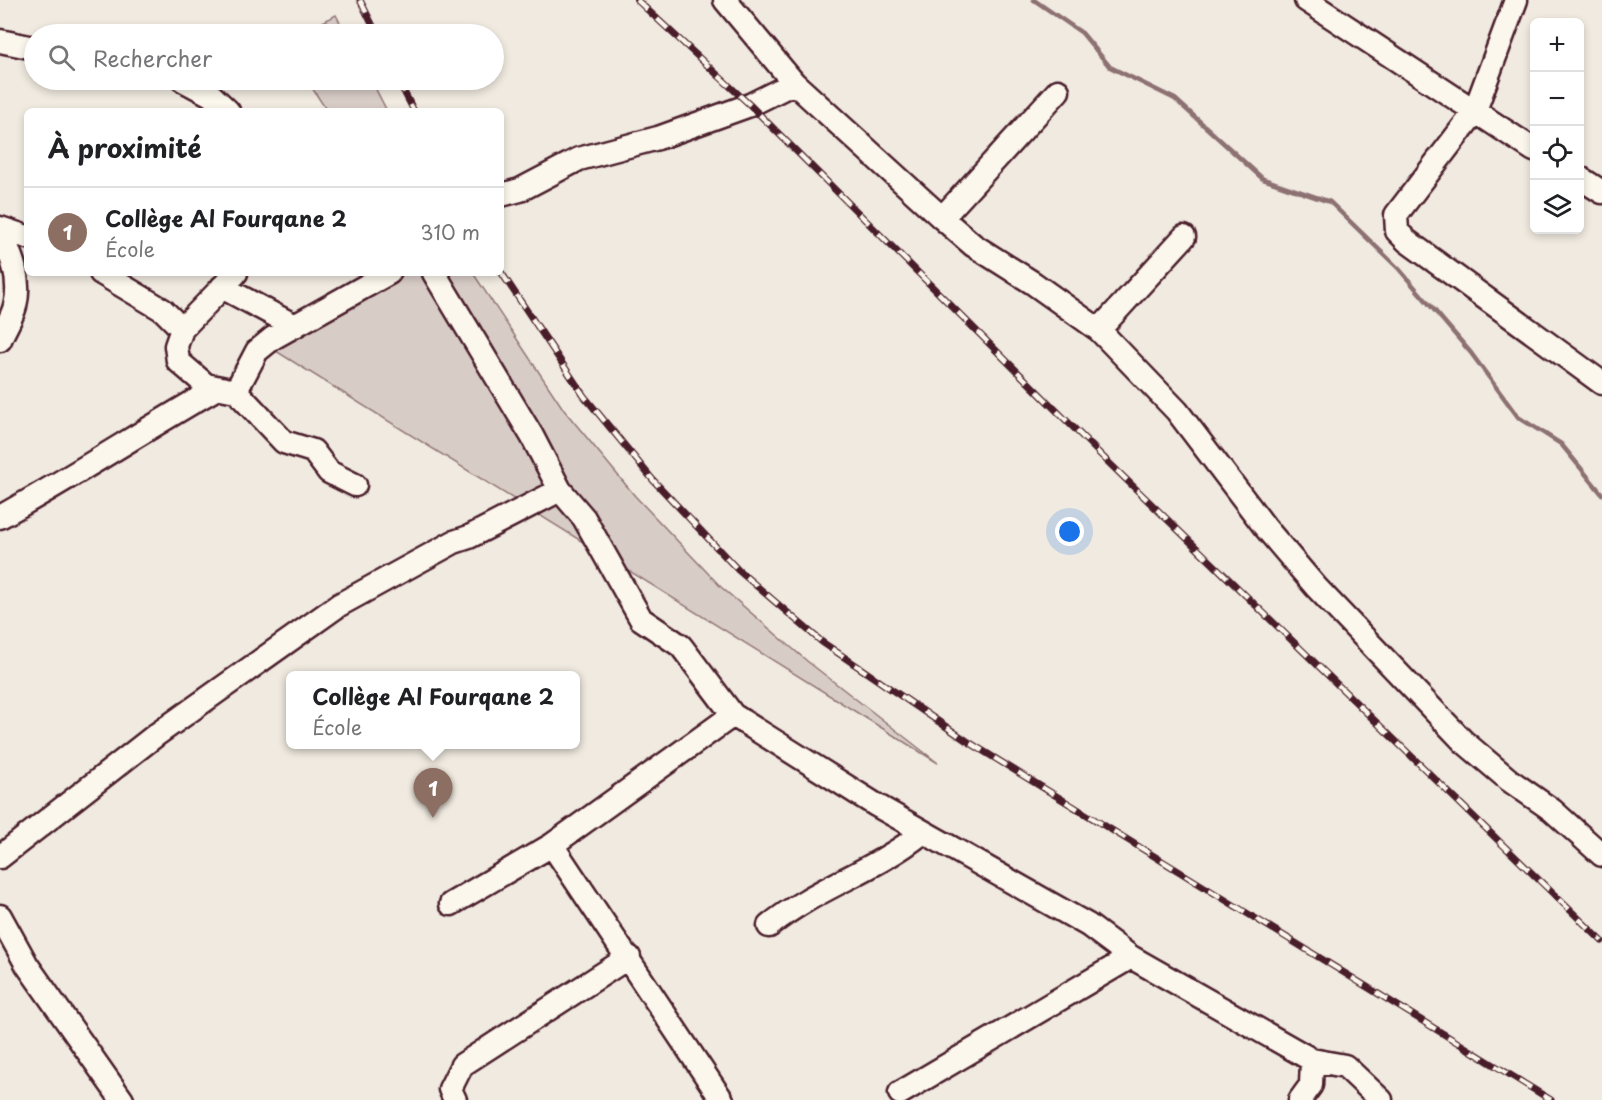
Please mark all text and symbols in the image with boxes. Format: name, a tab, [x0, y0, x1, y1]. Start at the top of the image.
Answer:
map controls	[1530, 18, 1584, 234]
button: +	[1530, 18, 1584, 72]
search box	[24, 24, 504, 90]
icon: search	[45, 41, 78, 74]
text: Rechercher	[93, 41, 212, 74]
button: −	[1530, 72, 1584, 126]
button: locate	[1530, 126, 1584, 180]
text: À proximité	[48, 128, 202, 167]
button: layers	[1530, 180, 1584, 234]
text: Collège Al Fourqane 2	[105, 201, 347, 234]
text: 1	[63, 217, 72, 247]
text: 310 m	[420, 217, 480, 247]
text: École	[105, 234, 155, 264]
your location	[1055, 517, 1084, 546]
popup	[286, 671, 580, 749]
text: Collège Al Fourqane 2	[312, 679, 554, 712]
text: École	[312, 712, 362, 742]
pin: 1	[414, 768, 452, 818]

